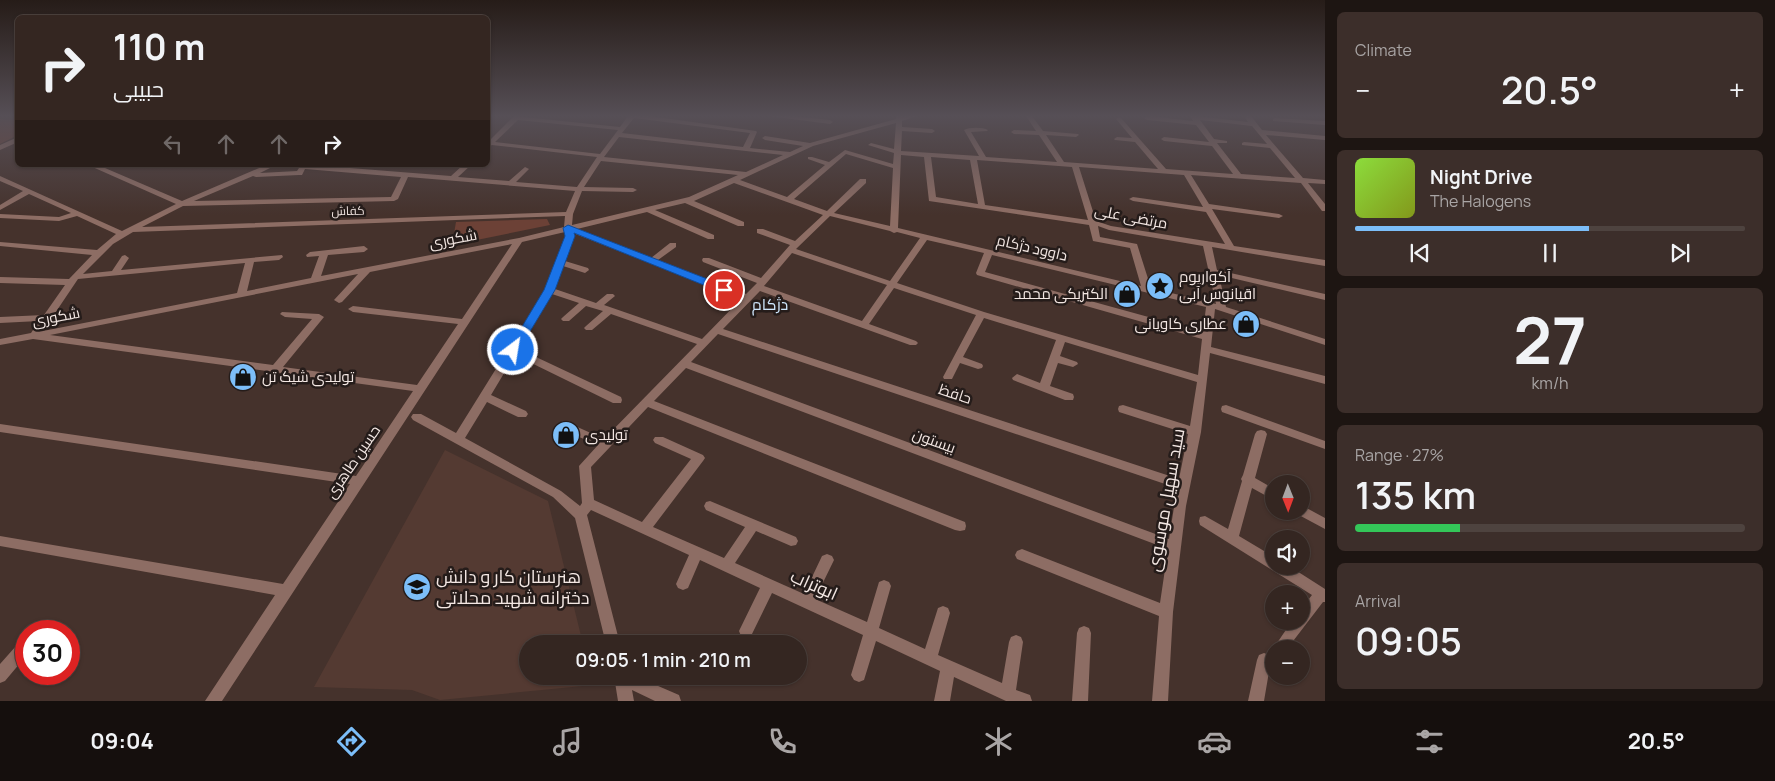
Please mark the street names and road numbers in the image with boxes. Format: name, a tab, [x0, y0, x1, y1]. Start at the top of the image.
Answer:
street label: مرتضی علی	[1093, 199, 1169, 234]
street label: کفاش	[331, 201, 365, 220]
street label: شکوری	[427, 224, 479, 253]
street label: داوود دژکام	[995, 229, 1070, 266]
street label: شکوری	[30, 302, 82, 331]
street label: حافظ	[936, 378, 974, 409]
street label: حسین طاهری	[320, 421, 385, 503]
street label: بیستون	[910, 423, 959, 458]
street label: سید سهیل موسوی	[1141, 426, 1189, 573]
street label: ابوتراب	[787, 563, 842, 605]

